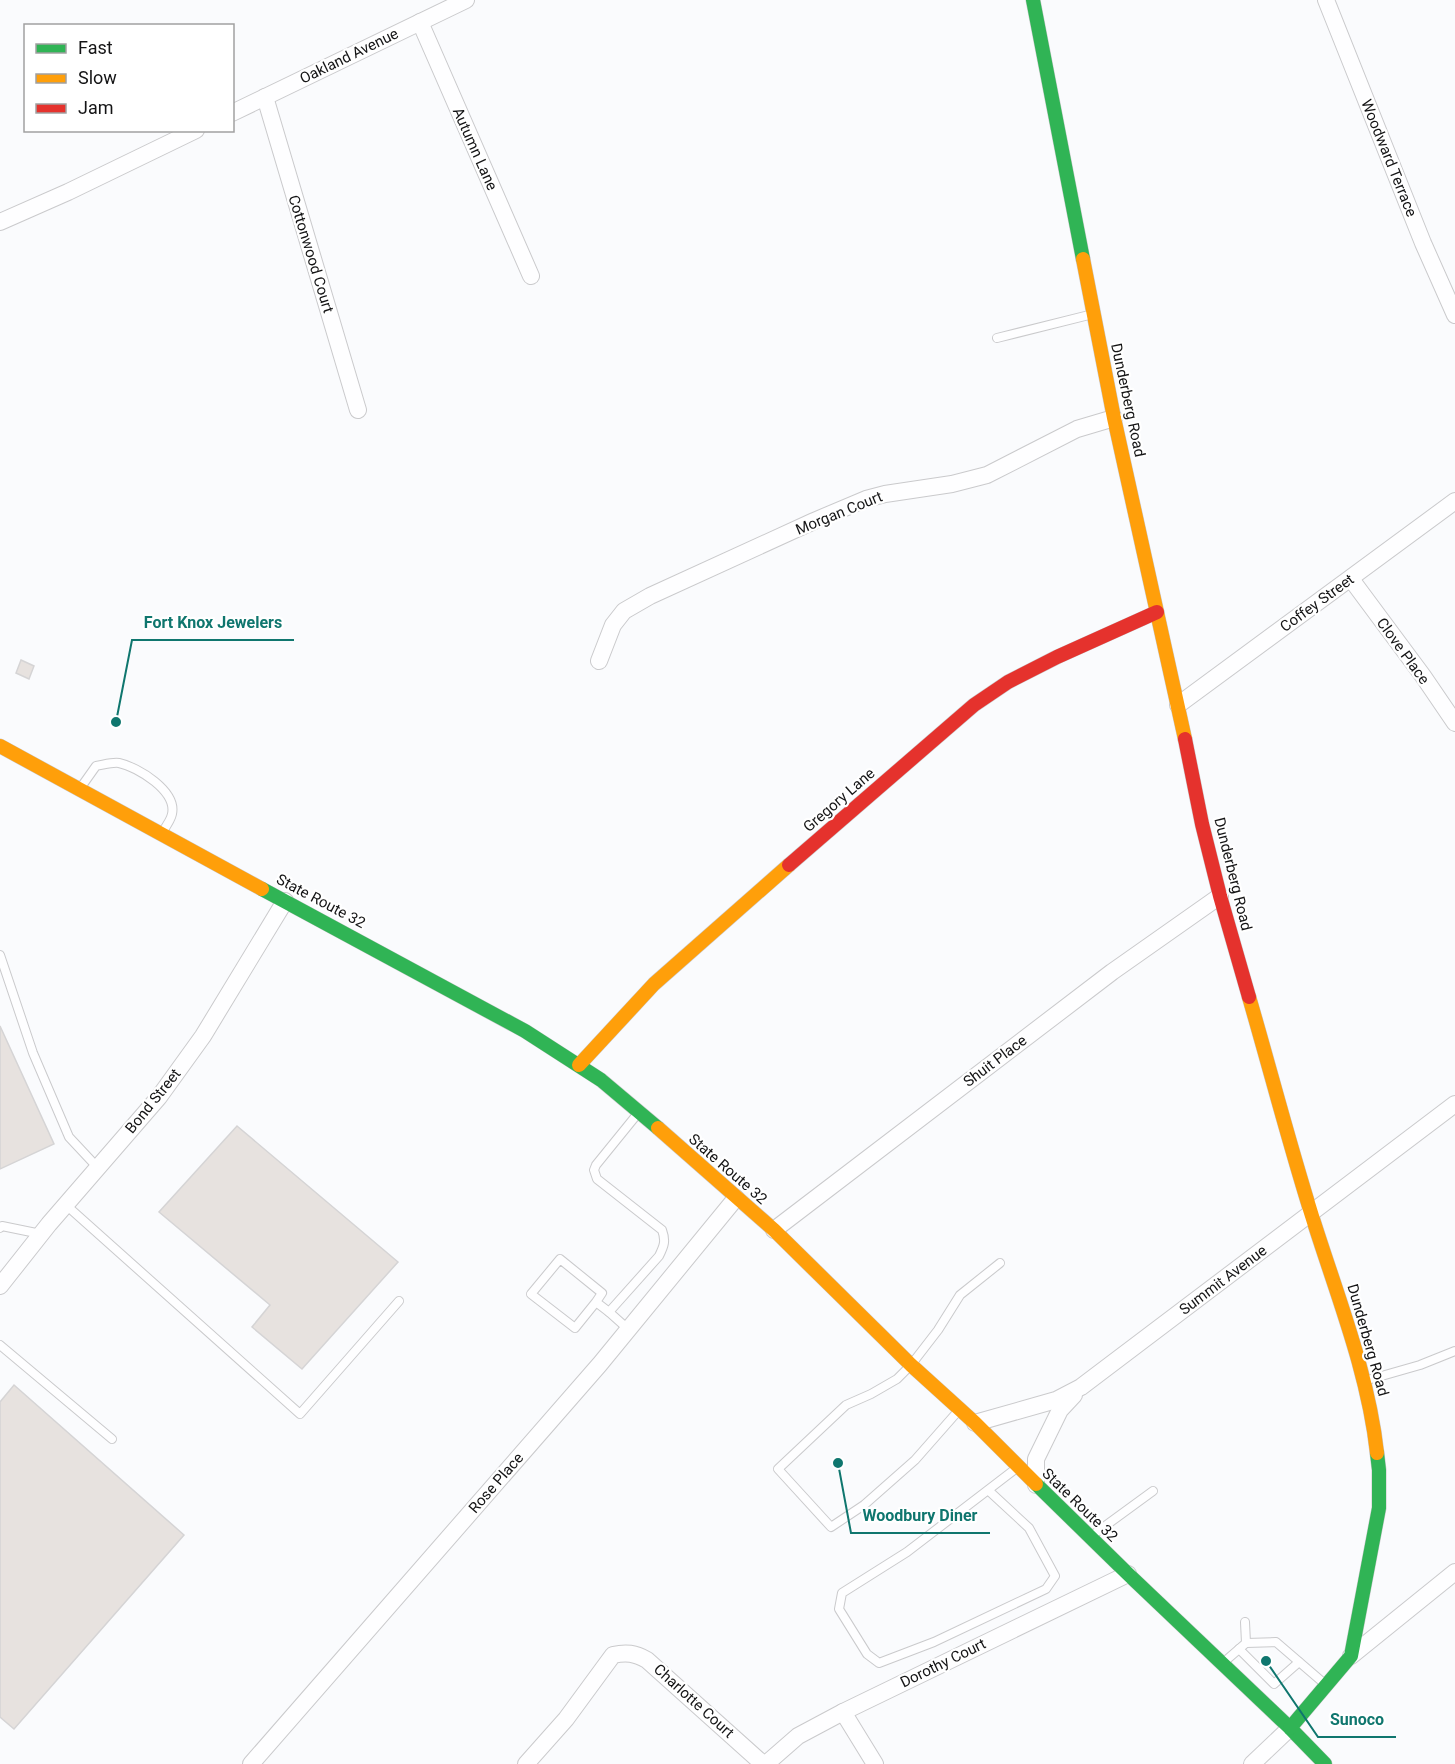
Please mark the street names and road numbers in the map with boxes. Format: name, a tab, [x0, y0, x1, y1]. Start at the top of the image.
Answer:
street label: Oakland Avenue	[297, 24, 401, 88]
street label: Woodward Terrace	[1357, 97, 1421, 219]
street label: Autumn Lane	[449, 105, 501, 193]
street label: Cottonwood Court	[285, 193, 338, 315]
street label: Dunderberg Road	[1107, 342, 1149, 458]
street label: Morgan Court	[793, 487, 885, 539]
street label: Coffey Street	[1277, 570, 1357, 636]
street label: Clove Place	[1373, 614, 1433, 688]
street label: Gregory Lane	[800, 764, 878, 836]
street label: Dunderberg Road	[1210, 816, 1256, 932]
street label: State Route 32	[273, 870, 369, 932]
street label: Shuit Place	[960, 1031, 1030, 1091]
street label: Bond Street	[121, 1065, 185, 1137]
street label: State Route 32	[685, 1130, 771, 1208]
street label: Summit Avenue	[1176, 1241, 1270, 1319]
street label: Dunderberg Road	[1343, 1282, 1393, 1398]
street label: Rose Place	[465, 1449, 527, 1517]
street label: State Route 32	[1038, 1464, 1122, 1546]
street label: Dorothy Court	[897, 1635, 989, 1691]
street label: Charlotte Court	[650, 1660, 738, 1742]

